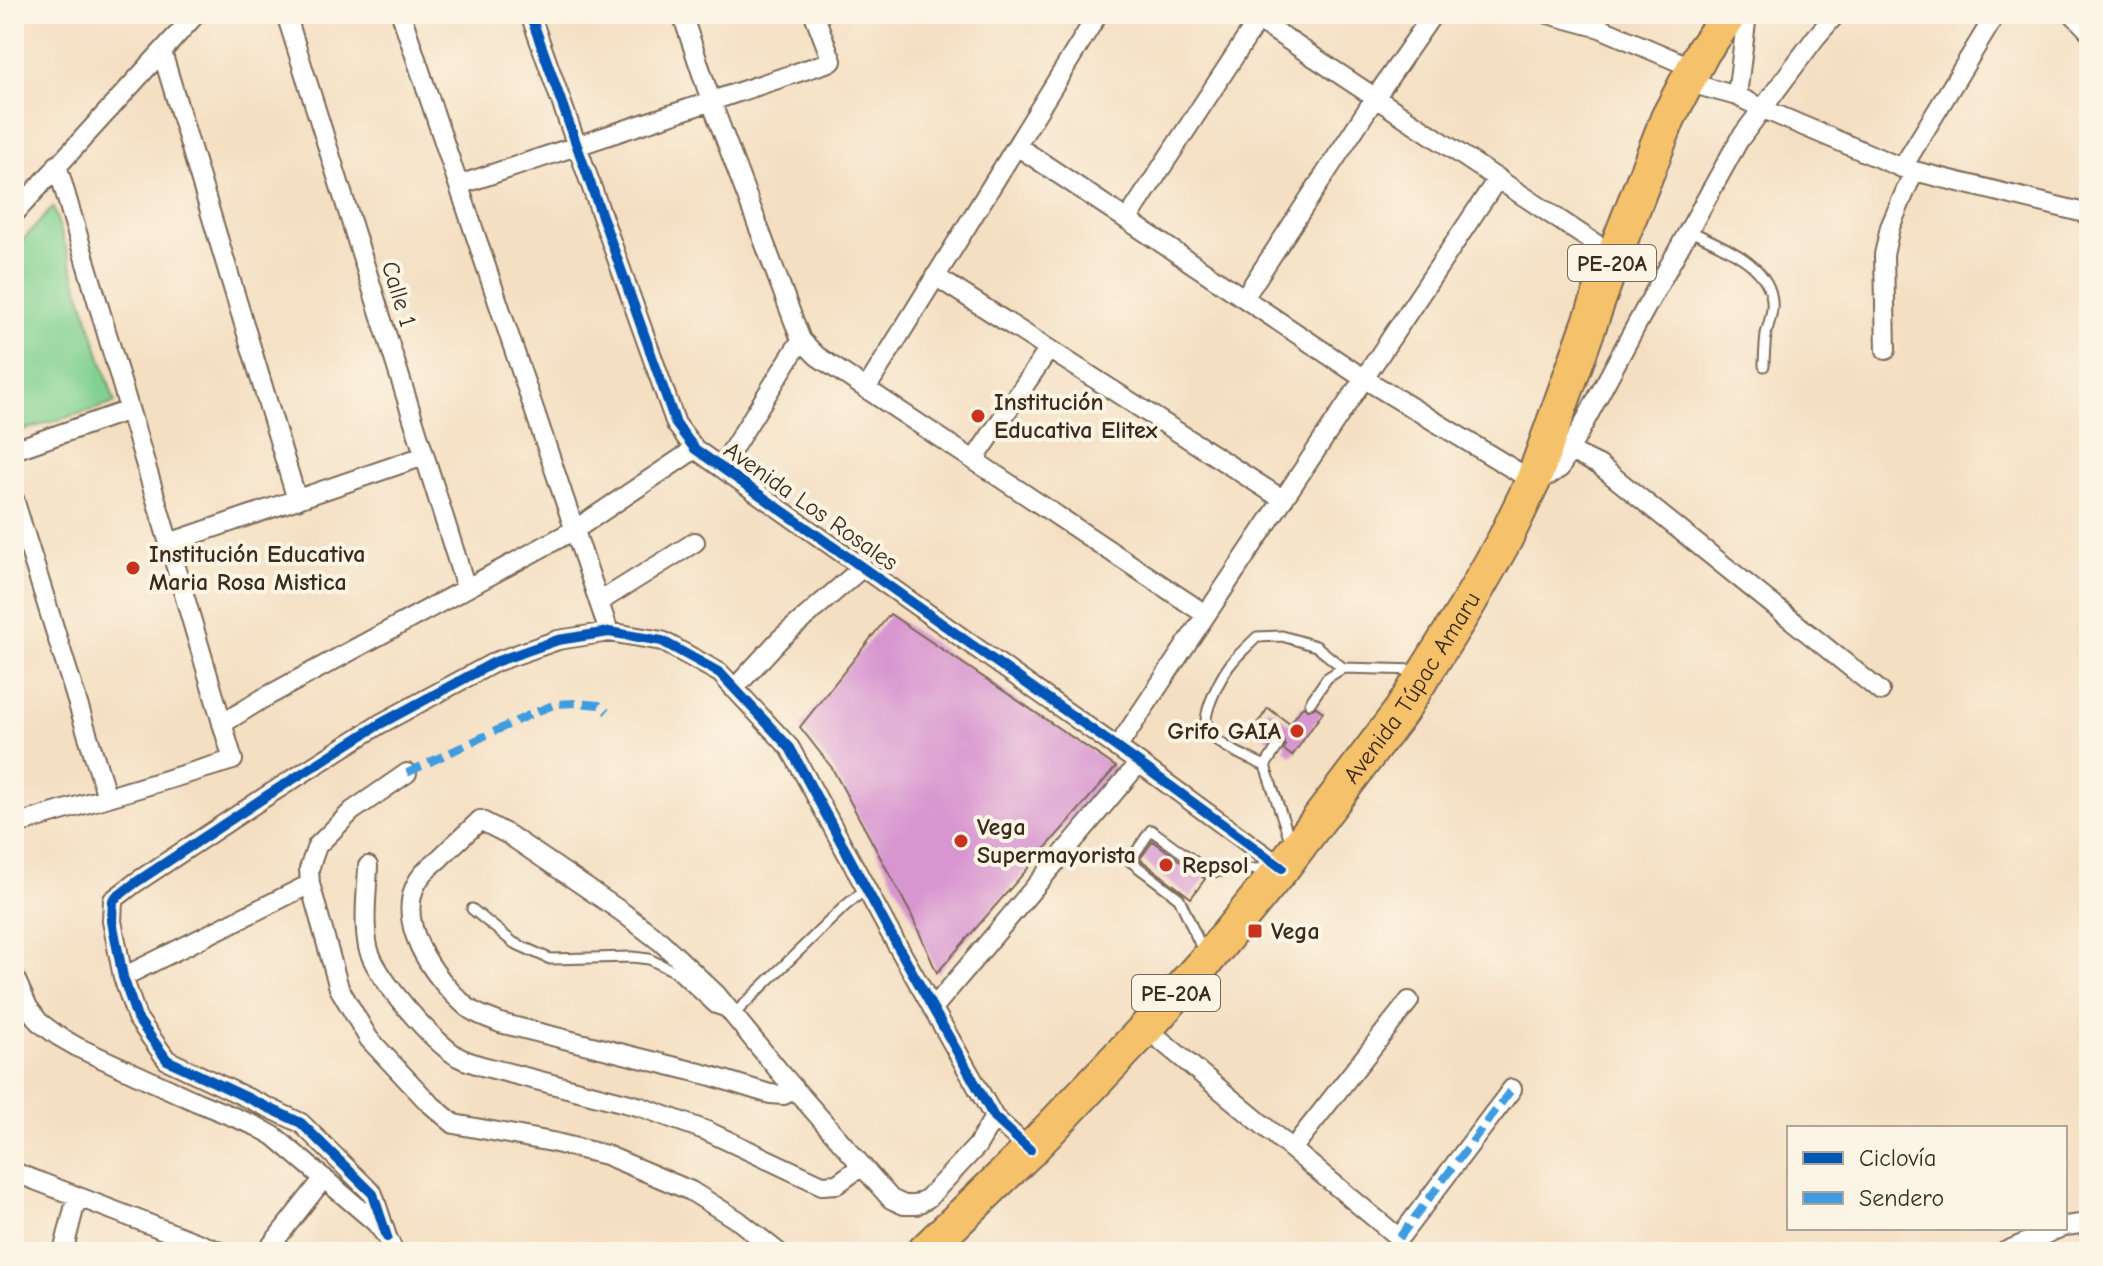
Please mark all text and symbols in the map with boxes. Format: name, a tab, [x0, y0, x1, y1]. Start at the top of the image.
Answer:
road number: PE-20A	[1568, 245, 1656, 281]
street label: Calle 1	[376, 258, 422, 330]
place label: Institución Educativa Elitex	[994, 388, 1158, 444]
marker: Institución Educativa Elitex	[969, 407, 987, 425]
street label: Avenida Los Rosales	[719, 436, 903, 576]
place label: Institución Educativa Maria Rosa Mistica	[149, 540, 365, 596]
marker: Institución Educativa Maria Rosa Mistica	[124, 559, 142, 577]
street label: Avenida Túpac Amaru	[1337, 587, 1486, 789]
place label: Grifo GAIA	[1167, 717, 1282, 745]
marker: Grifo GAIA	[1288, 722, 1306, 740]
place label: Vega Supermayorista	[977, 813, 1136, 869]
marker: Vega Supermayorista	[952, 832, 970, 850]
place label: Repsol	[1182, 851, 1249, 879]
marker: Repsol	[1157, 856, 1175, 874]
place label: Vega	[1271, 917, 1320, 945]
marker: Vega	[1246, 922, 1264, 940]
road number: PE-20A	[1132, 975, 1220, 1011]
legend	[1787, 1126, 2067, 1230]
text: Ciclovía	[1859, 1144, 1936, 1172]
text: Sendero	[1859, 1184, 1944, 1212]

